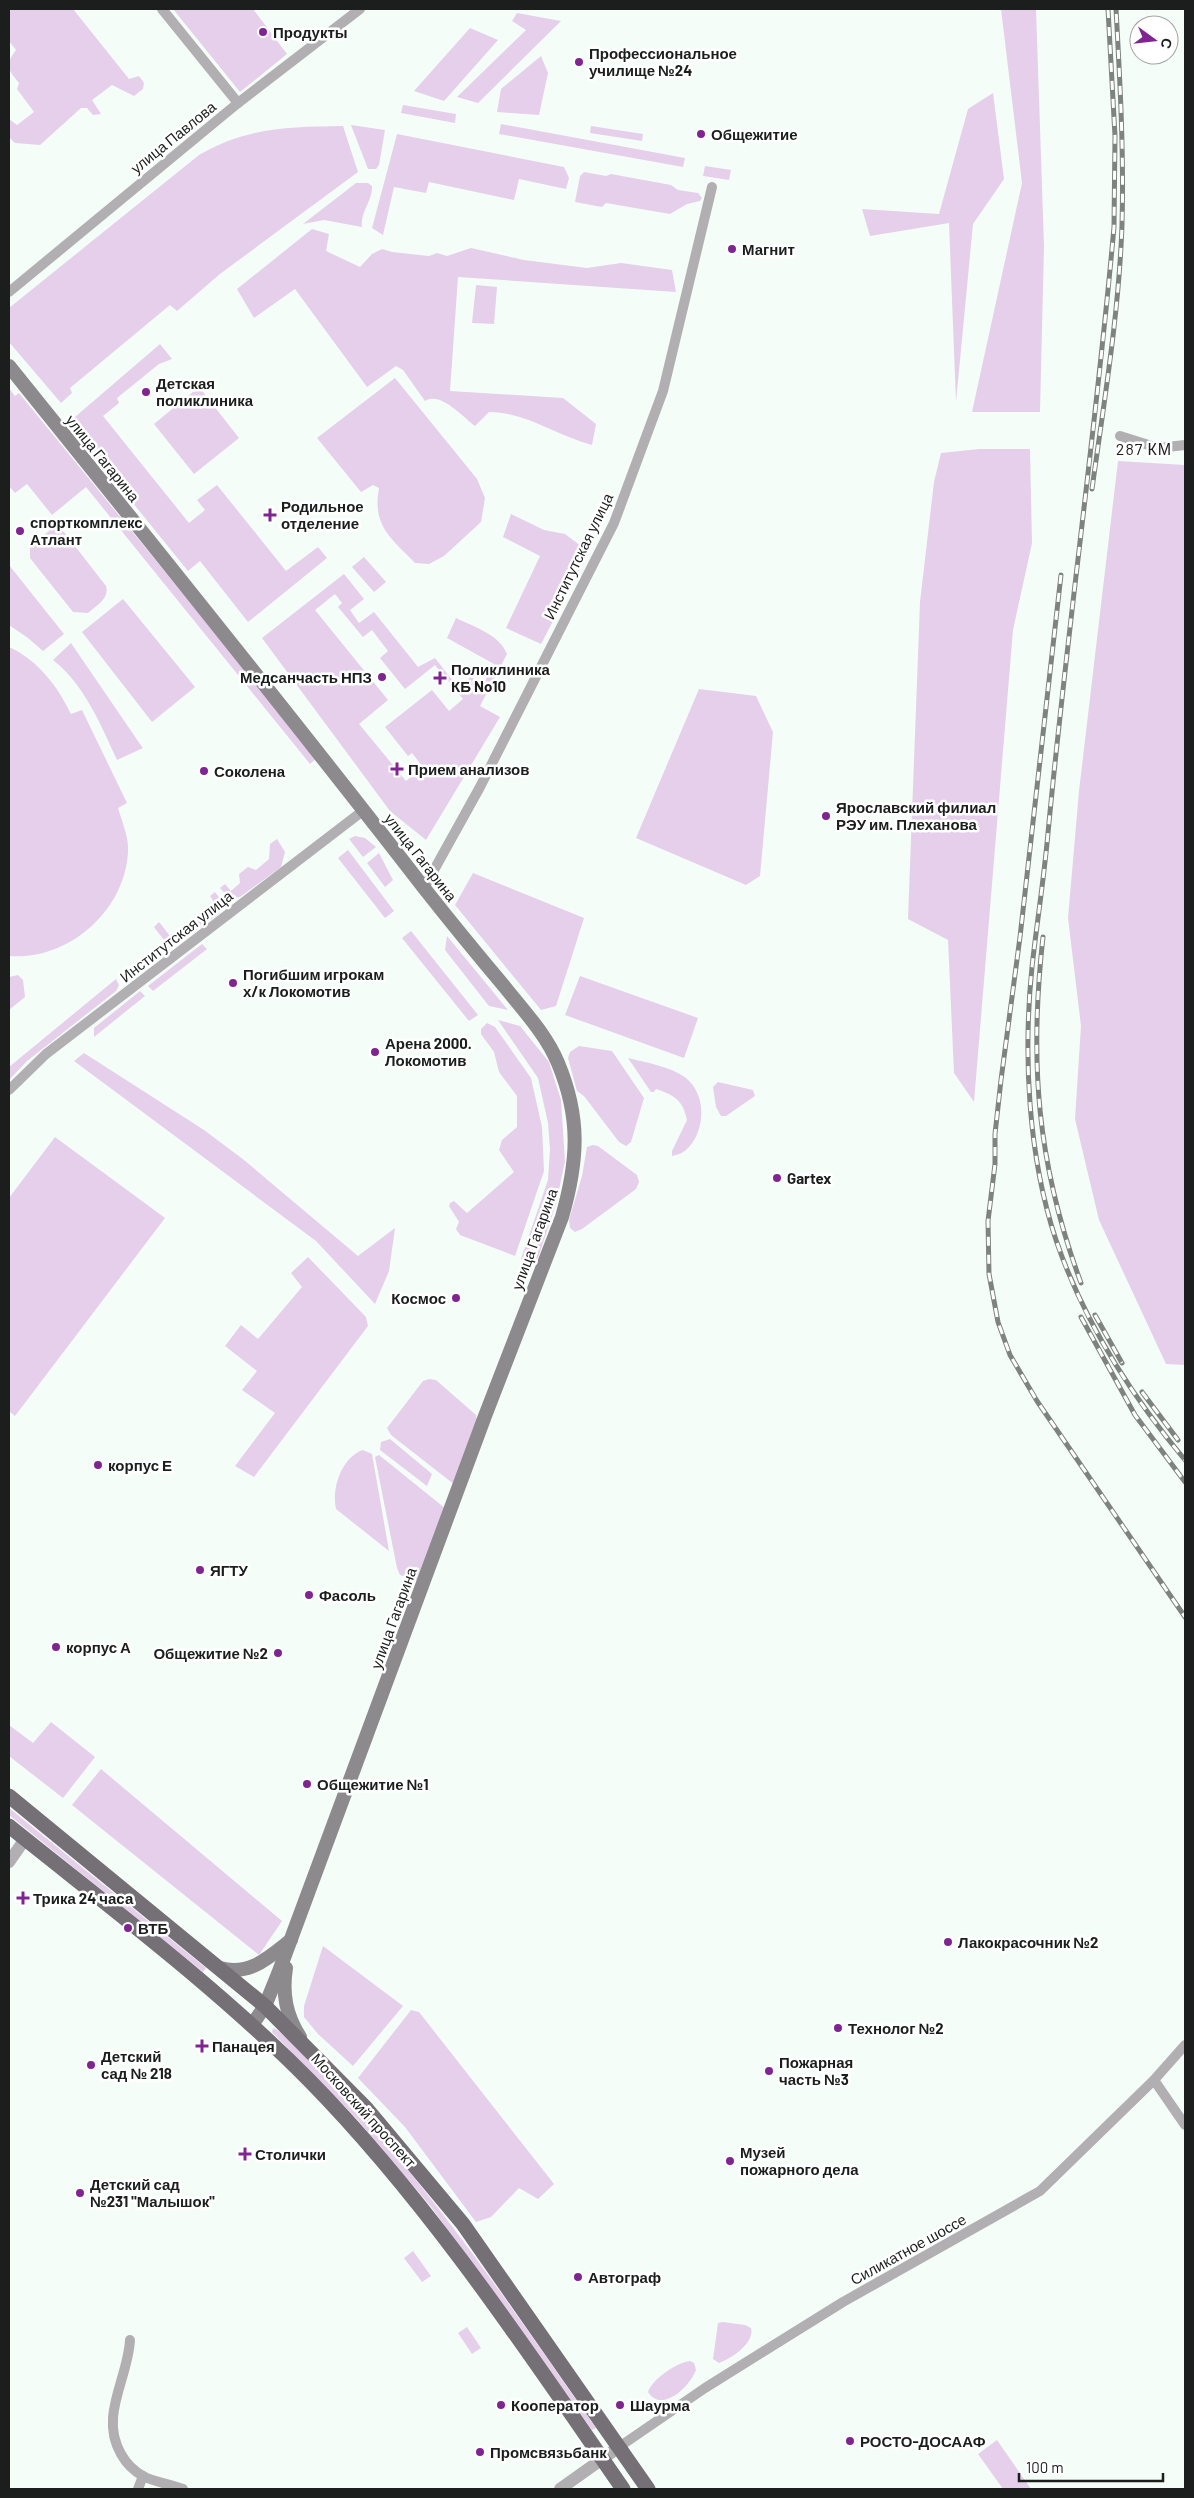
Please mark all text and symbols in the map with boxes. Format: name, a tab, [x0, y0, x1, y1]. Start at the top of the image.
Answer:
north arrow	[1129, 15, 1179, 65]
place label: Продукты	[273, 23, 348, 41]
marker: Продукты	[257, 26, 269, 38]
text: С	[1158, 36, 1177, 51]
place label: Профессиональное училище №24	[589, 44, 737, 79]
marker: Профессиональное училище №24	[573, 56, 585, 68]
street label: улица Павлова	[127, 97, 220, 177]
place label: Общежитие	[711, 125, 798, 143]
marker: Общежитие	[695, 128, 707, 140]
place label: Магнит	[742, 240, 795, 258]
marker: Магнит	[726, 243, 738, 255]
place label: Детская поликлиника	[156, 374, 254, 409]
marker: Детская поликлиника	[140, 386, 152, 398]
street label: улица Гагарина	[62, 411, 144, 506]
district label: 287 КМ	[1116, 439, 1172, 458]
street label: Институтская улица	[540, 489, 617, 622]
place label: Родильное отделение	[281, 497, 364, 532]
marker: Родильное отделение	[263, 508, 277, 522]
place label: спорткомплекс Атлант	[30, 513, 143, 548]
marker: спорткомплекс Атлант	[14, 525, 26, 537]
place label: Поликлиника КБ No10	[451, 660, 551, 695]
place label: Медсанчасть НПЗ	[240, 668, 372, 686]
marker: Медсанчасть НПЗ	[376, 671, 388, 683]
marker: Поликлиника КБ No10	[433, 671, 447, 685]
place label: Прием анализов	[408, 760, 529, 778]
place label: Соколена	[214, 762, 286, 780]
marker: Прием анализов	[390, 762, 404, 776]
marker: Соколена	[198, 765, 210, 777]
place label: Ярославский филиал РЭУ им. Плеханова	[836, 798, 996, 833]
street label: улица Гагарина	[381, 809, 461, 905]
marker: Ярославский филиал РЭУ им. Плеханова	[820, 810, 832, 822]
street label: Институтская улица	[116, 886, 236, 986]
place label: Погибшим игрокам х/к Локомотив	[243, 965, 384, 1000]
marker: Погибшим игрокам х/к Локомотив	[227, 977, 239, 989]
place label: Арена 2000. Локомотив	[385, 1034, 472, 1069]
marker: Арена 2000. Локомотив	[369, 1046, 381, 1058]
place label: Gartex	[787, 1169, 831, 1187]
marker: Gartex	[771, 1172, 783, 1184]
street label: улица Гагарина	[507, 1185, 561, 1292]
place label: Космос	[391, 1289, 446, 1307]
marker: Космос	[450, 1292, 462, 1304]
place label: корпус Е	[108, 1456, 172, 1474]
marker: корпус Е	[92, 1459, 104, 1471]
place label: ЯГТУ	[210, 1561, 248, 1579]
marker: ЯГТУ	[194, 1564, 206, 1576]
street label: улица Гагарина	[366, 1564, 420, 1671]
place label: Фасоль	[319, 1586, 376, 1604]
marker: Фасоль	[303, 1589, 315, 1601]
place label: корпус А	[66, 1638, 131, 1656]
marker: корпус А	[50, 1641, 62, 1653]
place label: Общежитие №2	[153, 1644, 268, 1662]
marker: Общежитие №2	[272, 1647, 284, 1659]
place label: Общежитие №1	[317, 1775, 429, 1793]
marker: Общежитие №1	[301, 1778, 313, 1790]
place label: Трика 24 часа	[33, 1889, 134, 1907]
marker: Трика 24 часа	[17, 1892, 29, 1904]
place label: ВТБ	[138, 1919, 168, 1937]
marker: ВТБ	[122, 1922, 134, 1934]
place label: Лакокрасочник №2	[958, 1933, 1098, 1951]
marker: Лакокрасочник №2	[942, 1936, 954, 1948]
place label: Технолог №2	[848, 2019, 944, 2037]
marker: Технолог №2	[832, 2022, 844, 2034]
place label: Панацея	[212, 2037, 275, 2055]
marker: Панацея	[196, 2040, 208, 2052]
place label: Детский сад № 218	[101, 2047, 172, 2082]
street label: Московский проспект	[308, 2049, 420, 2171]
place label: Пожарная часть №3	[779, 2053, 853, 2088]
marker: Детский сад № 218	[85, 2059, 97, 2071]
marker: Пожарная часть №3	[763, 2065, 775, 2077]
place label: Музей пожарного дела	[740, 2143, 859, 2178]
place label: Столички	[255, 2145, 326, 2163]
marker: Столички	[239, 2148, 251, 2160]
marker: Музей пожарного дела	[724, 2155, 736, 2167]
place label: Детский сад №231 "Малышок"	[90, 2175, 215, 2210]
marker: Детский сад №231 "Малышок"	[74, 2187, 86, 2199]
street label: Силикатное шоссе	[847, 2210, 969, 2288]
place label: Автограф	[588, 2268, 661, 2286]
marker: Автограф	[572, 2271, 584, 2283]
place label: Кооператор	[511, 2396, 599, 2414]
place label: Шаурма	[630, 2396, 690, 2414]
marker: Кооператор	[495, 2399, 507, 2411]
marker: Шаурма	[614, 2399, 626, 2411]
place label: РОСТО-ДОСААФ	[860, 2432, 986, 2450]
marker: РОСТО-ДОСААФ	[844, 2435, 856, 2447]
place label: Промсвязьбанк	[490, 2443, 607, 2461]
marker: Промсвязьбанк	[474, 2446, 486, 2458]
scale bar	[1019, 2450, 1163, 2482]
text: 100 m	[1026, 2458, 1064, 2476]

